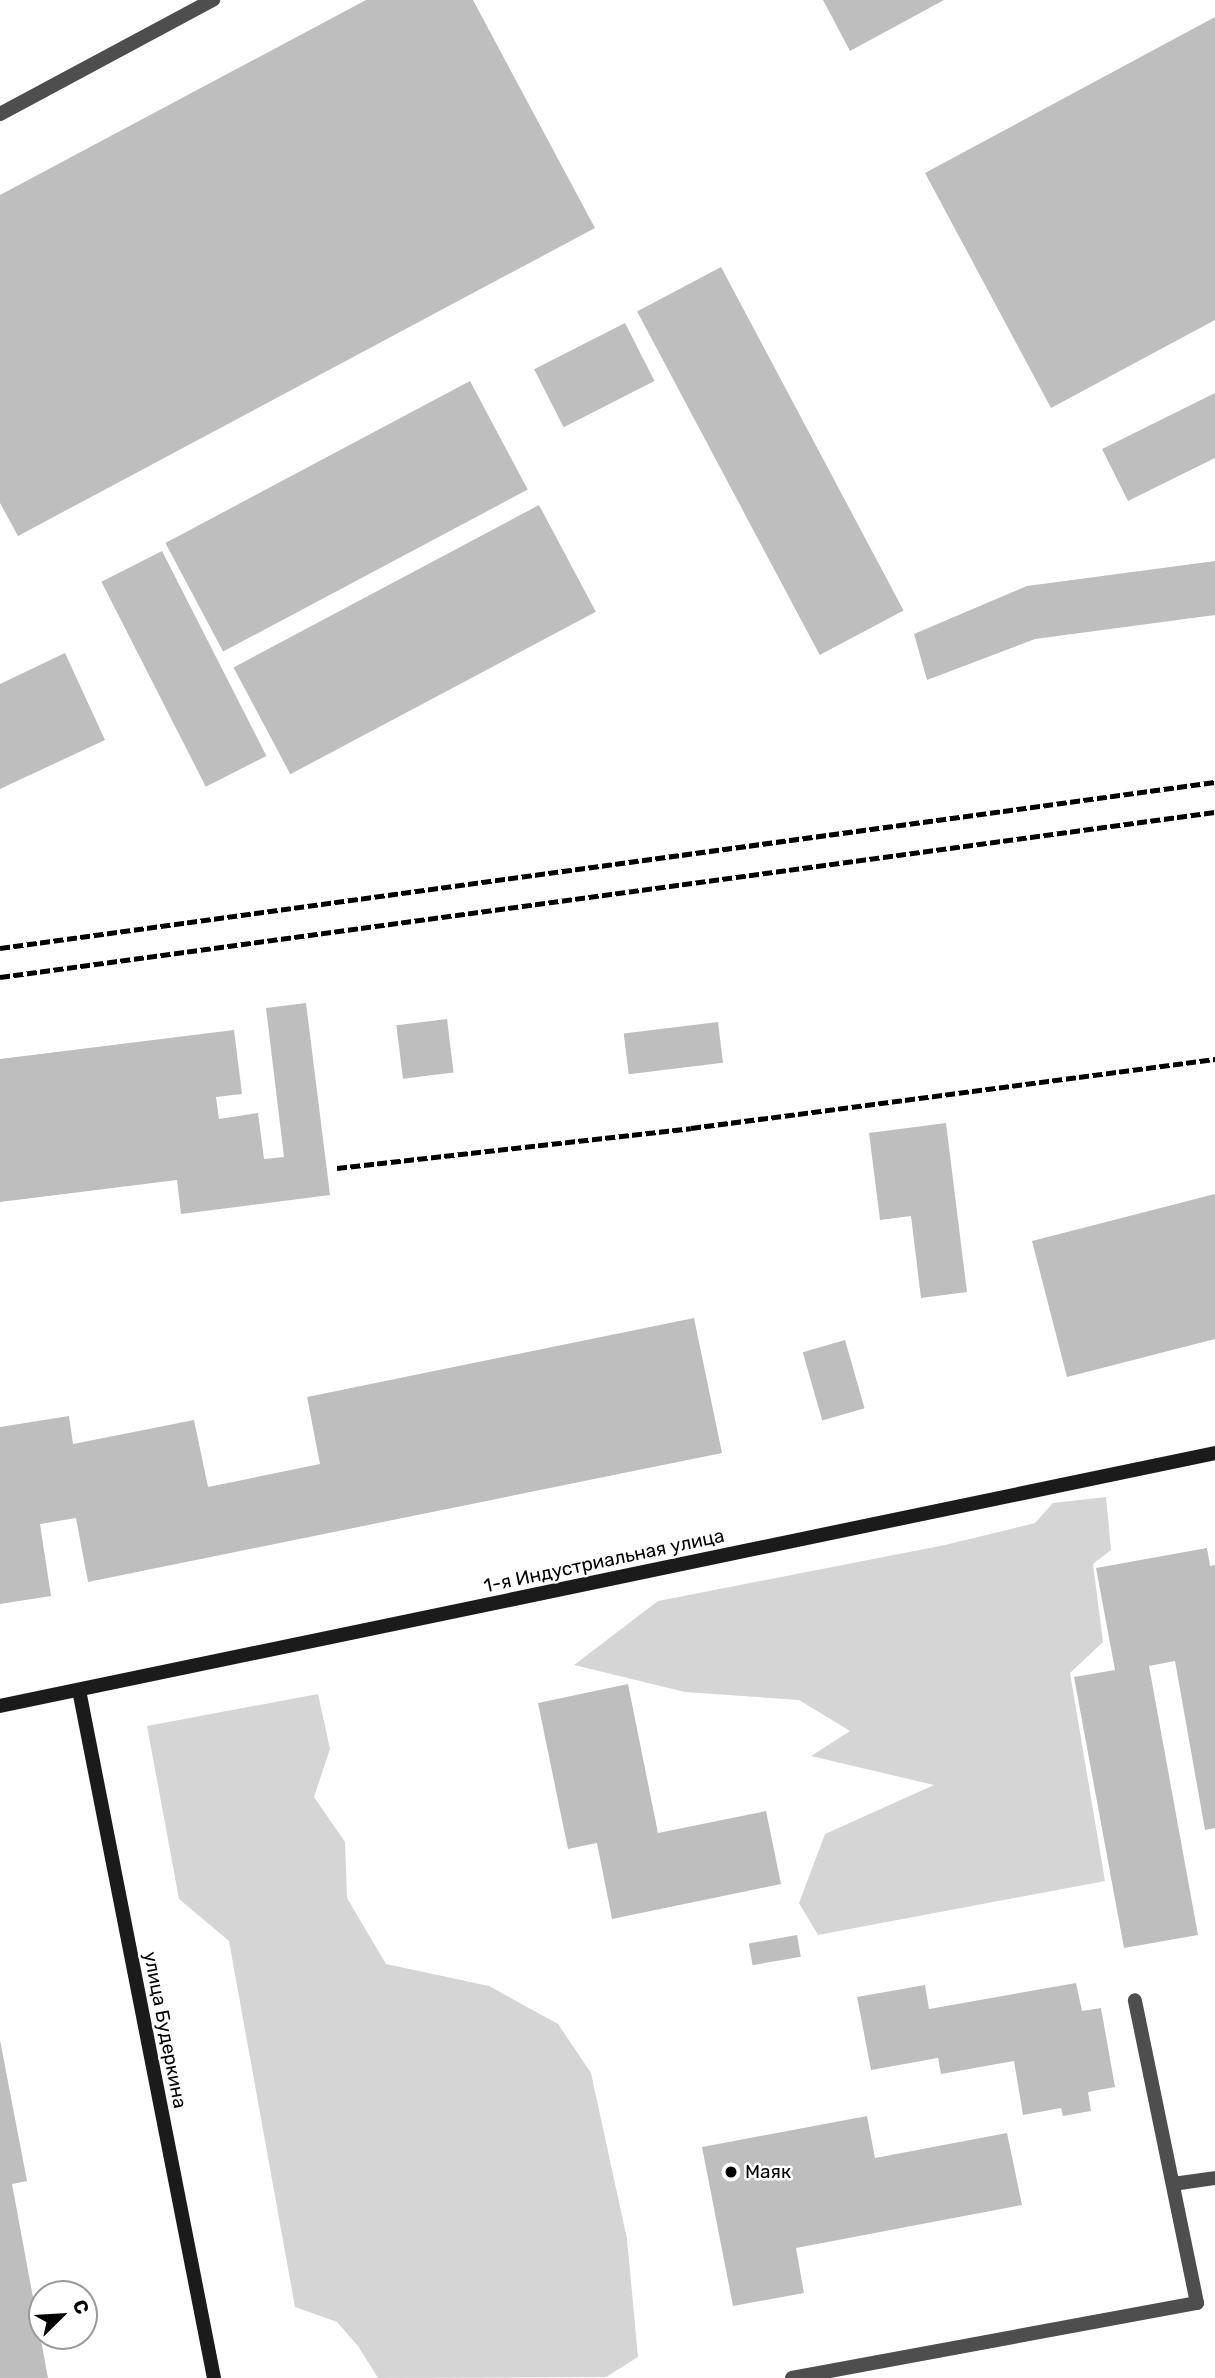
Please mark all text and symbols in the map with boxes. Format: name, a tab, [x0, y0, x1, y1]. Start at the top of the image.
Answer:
street label: 1-я Индустриальная улица	[482, 1524, 726, 1598]
street label: улица Будеркина	[139, 1950, 191, 2110]
place label: Маяк	[745, 2161, 791, 2183]
marker: Маяк	[723, 2164, 739, 2180]
north arrow	[28, 2280, 98, 2350]
text: С	[68, 2296, 94, 2318]

